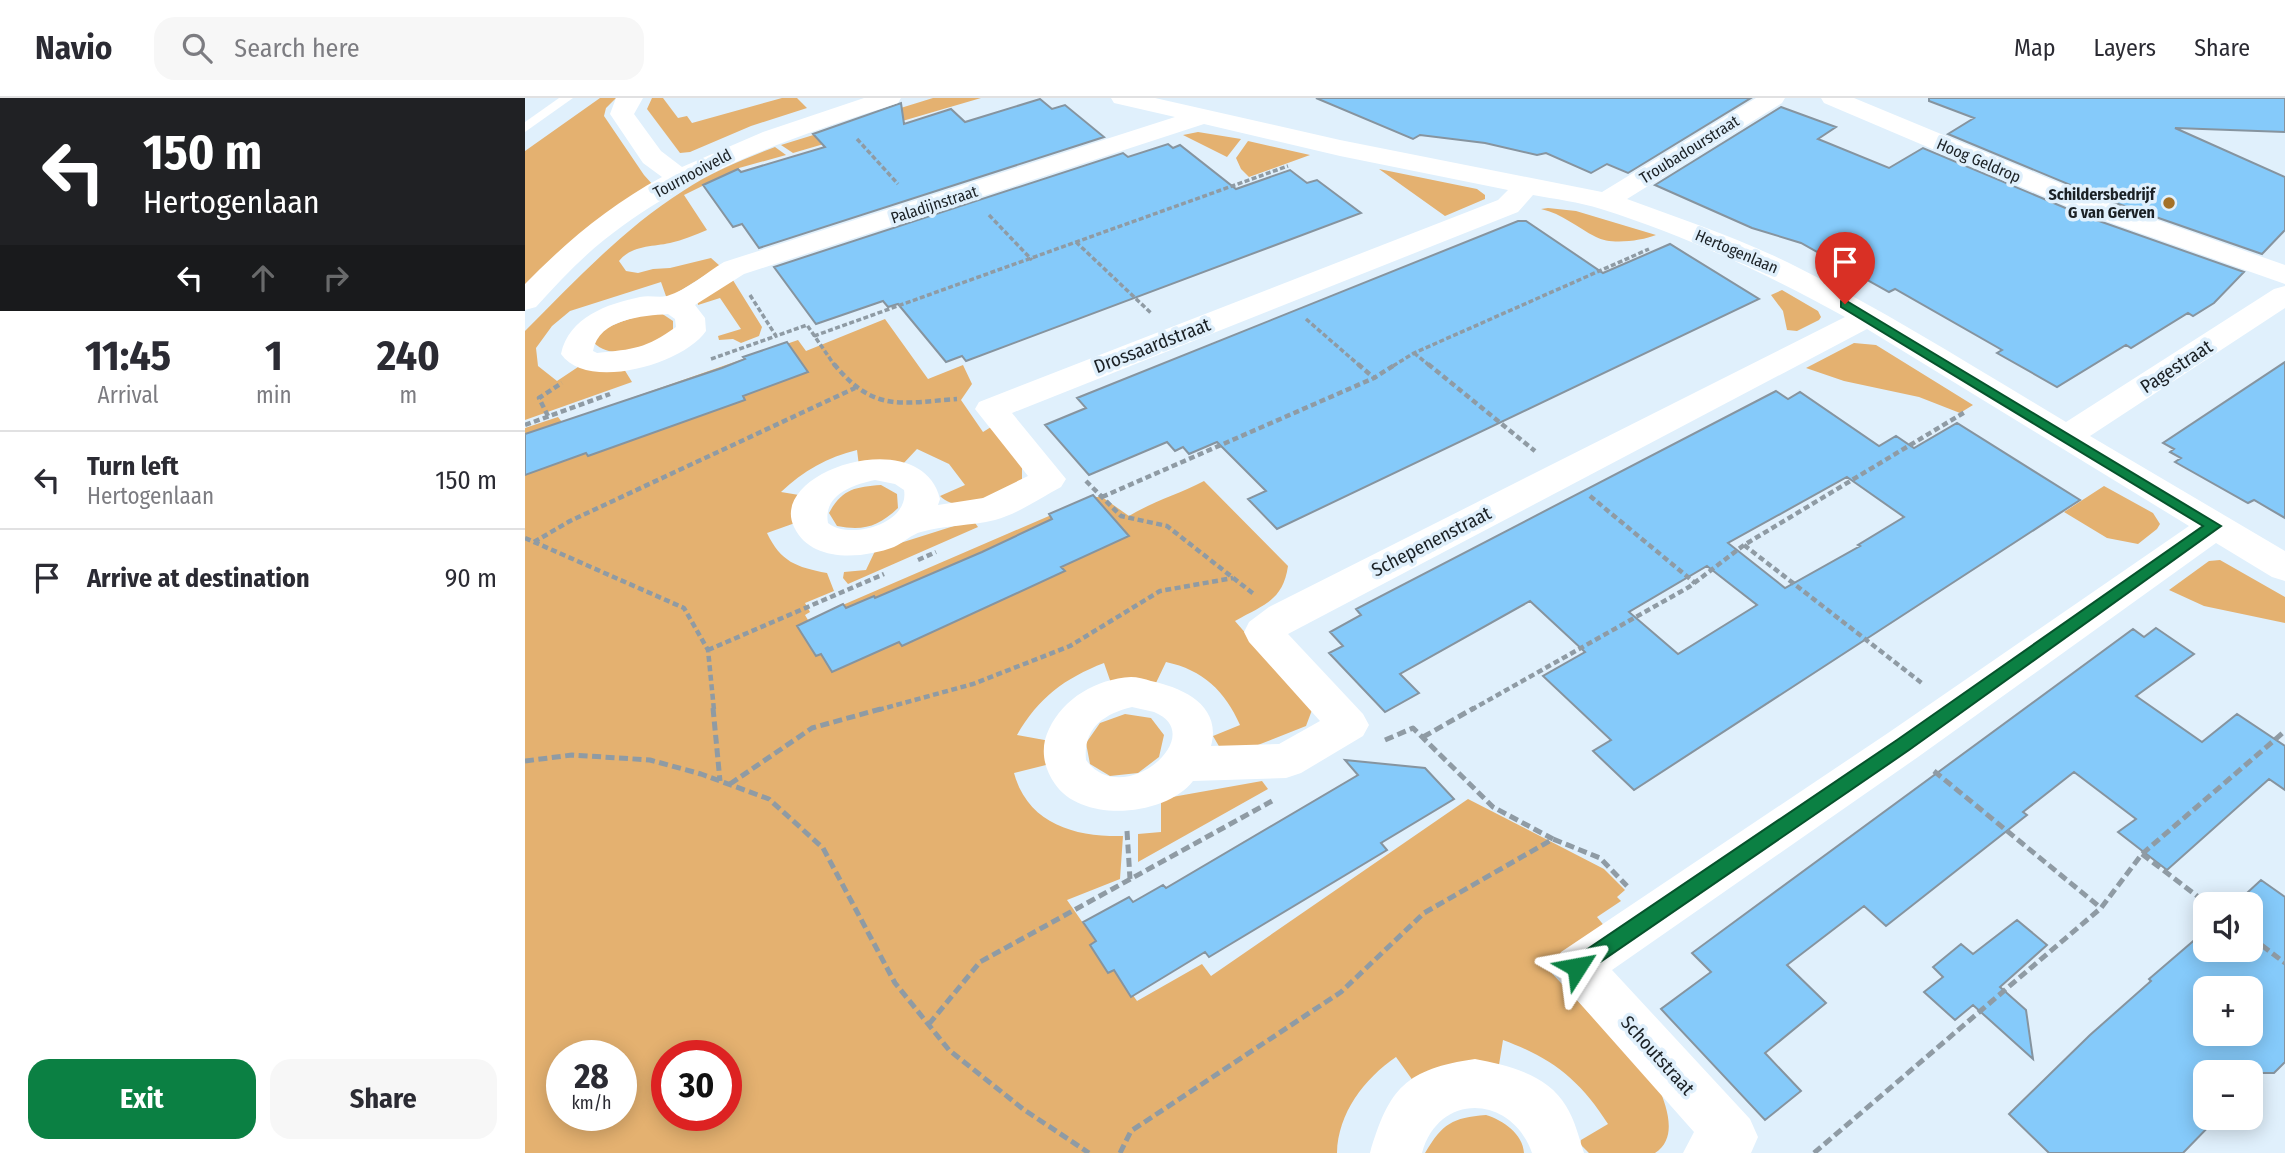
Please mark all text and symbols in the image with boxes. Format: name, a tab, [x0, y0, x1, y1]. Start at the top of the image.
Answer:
search box	[154, 17, 644, 80]
text: Navio	[35, 28, 112, 68]
icon: search	[178, 29, 216, 67]
text: Search here	[234, 33, 360, 64]
text: Map	[2014, 34, 2056, 62]
text: Layers	[2094, 34, 2156, 62]
text: Share	[2194, 34, 2250, 62]
street label: Troubadourstraat	[1636, 111, 1743, 188]
text: 150 m	[143, 123, 262, 182]
icon: left	[28, 126, 119, 217]
street label: Hoog Geldrop	[1934, 134, 2024, 187]
street label: Tournooiveld	[650, 145, 735, 202]
street label: Paladijnstraat	[888, 181, 981, 227]
text: Hertogenlaan	[143, 183, 320, 221]
place label: Schildersbedrijf G van Gerven	[2048, 185, 2157, 222]
marker: Schildersbedrijf G van Gerven	[2161, 195, 2177, 211]
street label: Hertogenlaan	[1692, 225, 1781, 277]
pin	[1815, 232, 1875, 304]
icon: arrive	[1826, 243, 1864, 281]
icon: left	[171, 259, 209, 297]
icon: ahead	[244, 259, 282, 297]
icon: right	[317, 259, 355, 297]
street label: Drossaardstraat	[1091, 312, 1214, 378]
text: 11:45	[85, 331, 171, 381]
text: 1	[265, 331, 283, 381]
text: 240	[377, 331, 440, 381]
street label: Pagestraat	[2136, 334, 2217, 398]
text: Arrival	[98, 381, 159, 409]
text: min	[256, 381, 292, 409]
text: m	[400, 381, 417, 409]
text: Turn left	[87, 451, 179, 482]
icon: left	[28, 461, 66, 499]
text: 150 m	[435, 465, 497, 496]
text: Hertogenlaan	[87, 482, 214, 510]
street label: Schepenenstraat	[1368, 501, 1495, 581]
icon: arrive	[28, 559, 66, 597]
text: Arrive at destination	[87, 563, 310, 594]
text: 90 m	[445, 563, 497, 594]
map controls	[2193, 892, 2263, 1130]
button: sound	[2193, 892, 2263, 962]
position arrow	[1540, 930, 1614, 1004]
button: +	[2193, 976, 2263, 1046]
street label: Schoutstraat	[1616, 1011, 1700, 1100]
speed limit sign: 30	[651, 1040, 742, 1131]
text: 28	[574, 1055, 609, 1097]
button: Exit	[28, 1059, 256, 1139]
button: Share	[270, 1059, 497, 1139]
button: −	[2193, 1060, 2263, 1130]
text: km/h	[571, 1092, 612, 1114]

